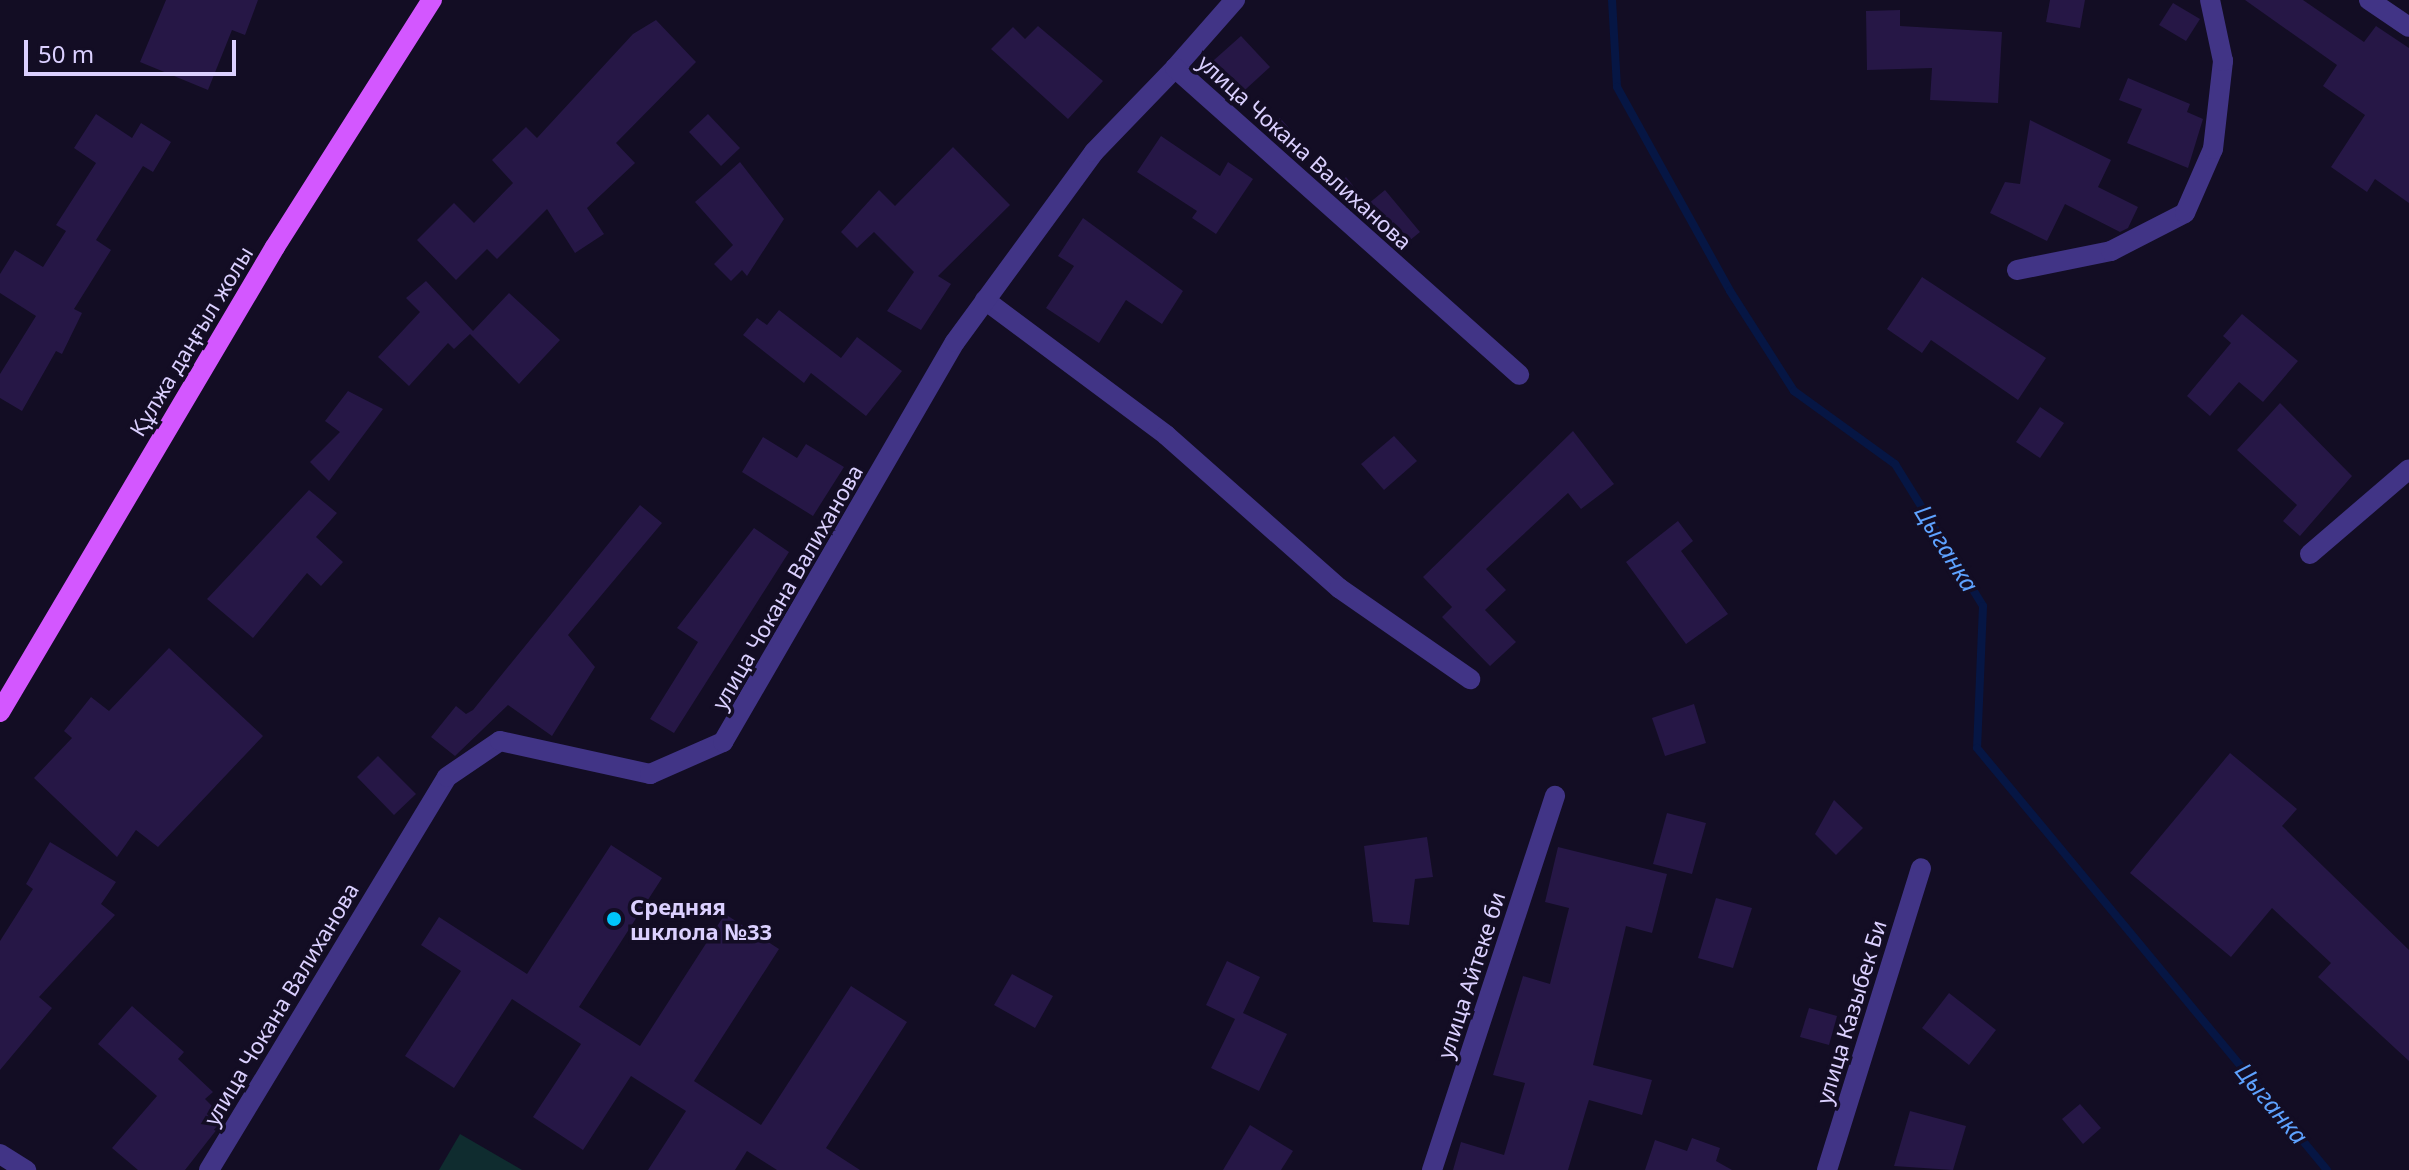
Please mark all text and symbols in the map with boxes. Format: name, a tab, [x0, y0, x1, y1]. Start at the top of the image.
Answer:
scale bar	[28, 24, 240, 74]
text: 50 m	[38, 37, 94, 70]
street label: улица Чокана Валиханова	[1193, 49, 1417, 255]
street label: Құлжа даңғыл жолы	[124, 241, 258, 441]
street label: улица Чокана Валиханова	[706, 460, 868, 714]
water label: Цыганка	[1909, 499, 1985, 597]
street label: улица Чокана Валиханова	[198, 878, 364, 1130]
street label: улица Айтеке би	[1432, 888, 1510, 1062]
place label: Средняя шклола №33	[630, 893, 772, 944]
marker: Средняя шклола №33	[605, 910, 623, 928]
street label: улица Казыбек Би	[1810, 917, 1892, 1107]
water label: Цыганка	[2230, 1057, 2314, 1149]

